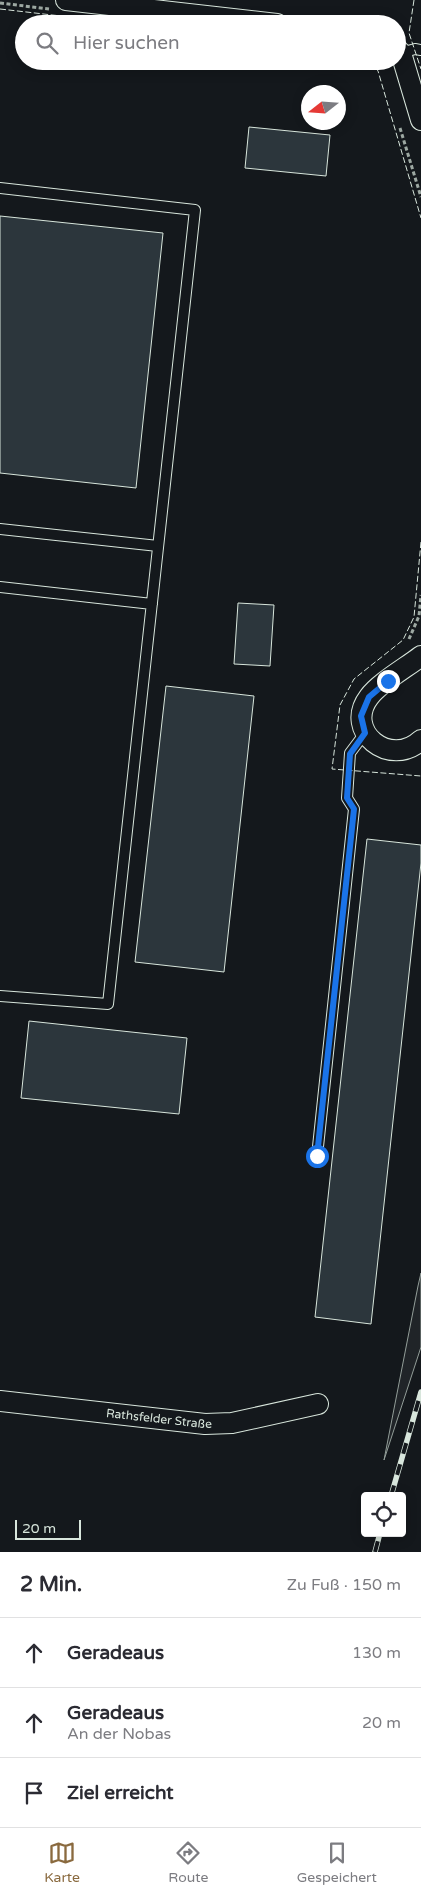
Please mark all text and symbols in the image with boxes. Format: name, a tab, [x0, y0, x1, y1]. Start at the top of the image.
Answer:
search box	[15, 15, 406, 70]
icon: search	[33, 29, 61, 57]
text: Hier suchen	[73, 32, 180, 54]
north arrow	[301, 85, 346, 130]
route end	[377, 670, 400, 693]
route start	[306, 1145, 329, 1168]
street label: Rathsfelder Straße	[105, 1406, 212, 1431]
map controls	[361, 1492, 406, 1537]
button: locate	[361, 1492, 406, 1537]
scale bar	[15, 1517, 81, 1540]
text: 20 m	[22, 1520, 56, 1537]
text: 2 Min.	[20, 1572, 82, 1597]
text: Zu Fuß · 150 m	[287, 1575, 401, 1595]
icon: ahead	[20, 1639, 48, 1667]
text: Geradeaus	[67, 1642, 164, 1664]
text: 130 m	[352, 1643, 401, 1663]
text: Geradeaus	[67, 1702, 164, 1724]
icon: ahead	[20, 1709, 48, 1737]
text: 20 m	[362, 1713, 401, 1733]
text: An der Nobas	[67, 1724, 171, 1744]
icon: arrive	[20, 1779, 48, 1807]
text: Ziel erreicht	[67, 1782, 174, 1804]
tab: Karte	[44, 1839, 80, 1886]
tab: Route	[168, 1839, 208, 1886]
tab: Gespeichert	[297, 1839, 377, 1886]

